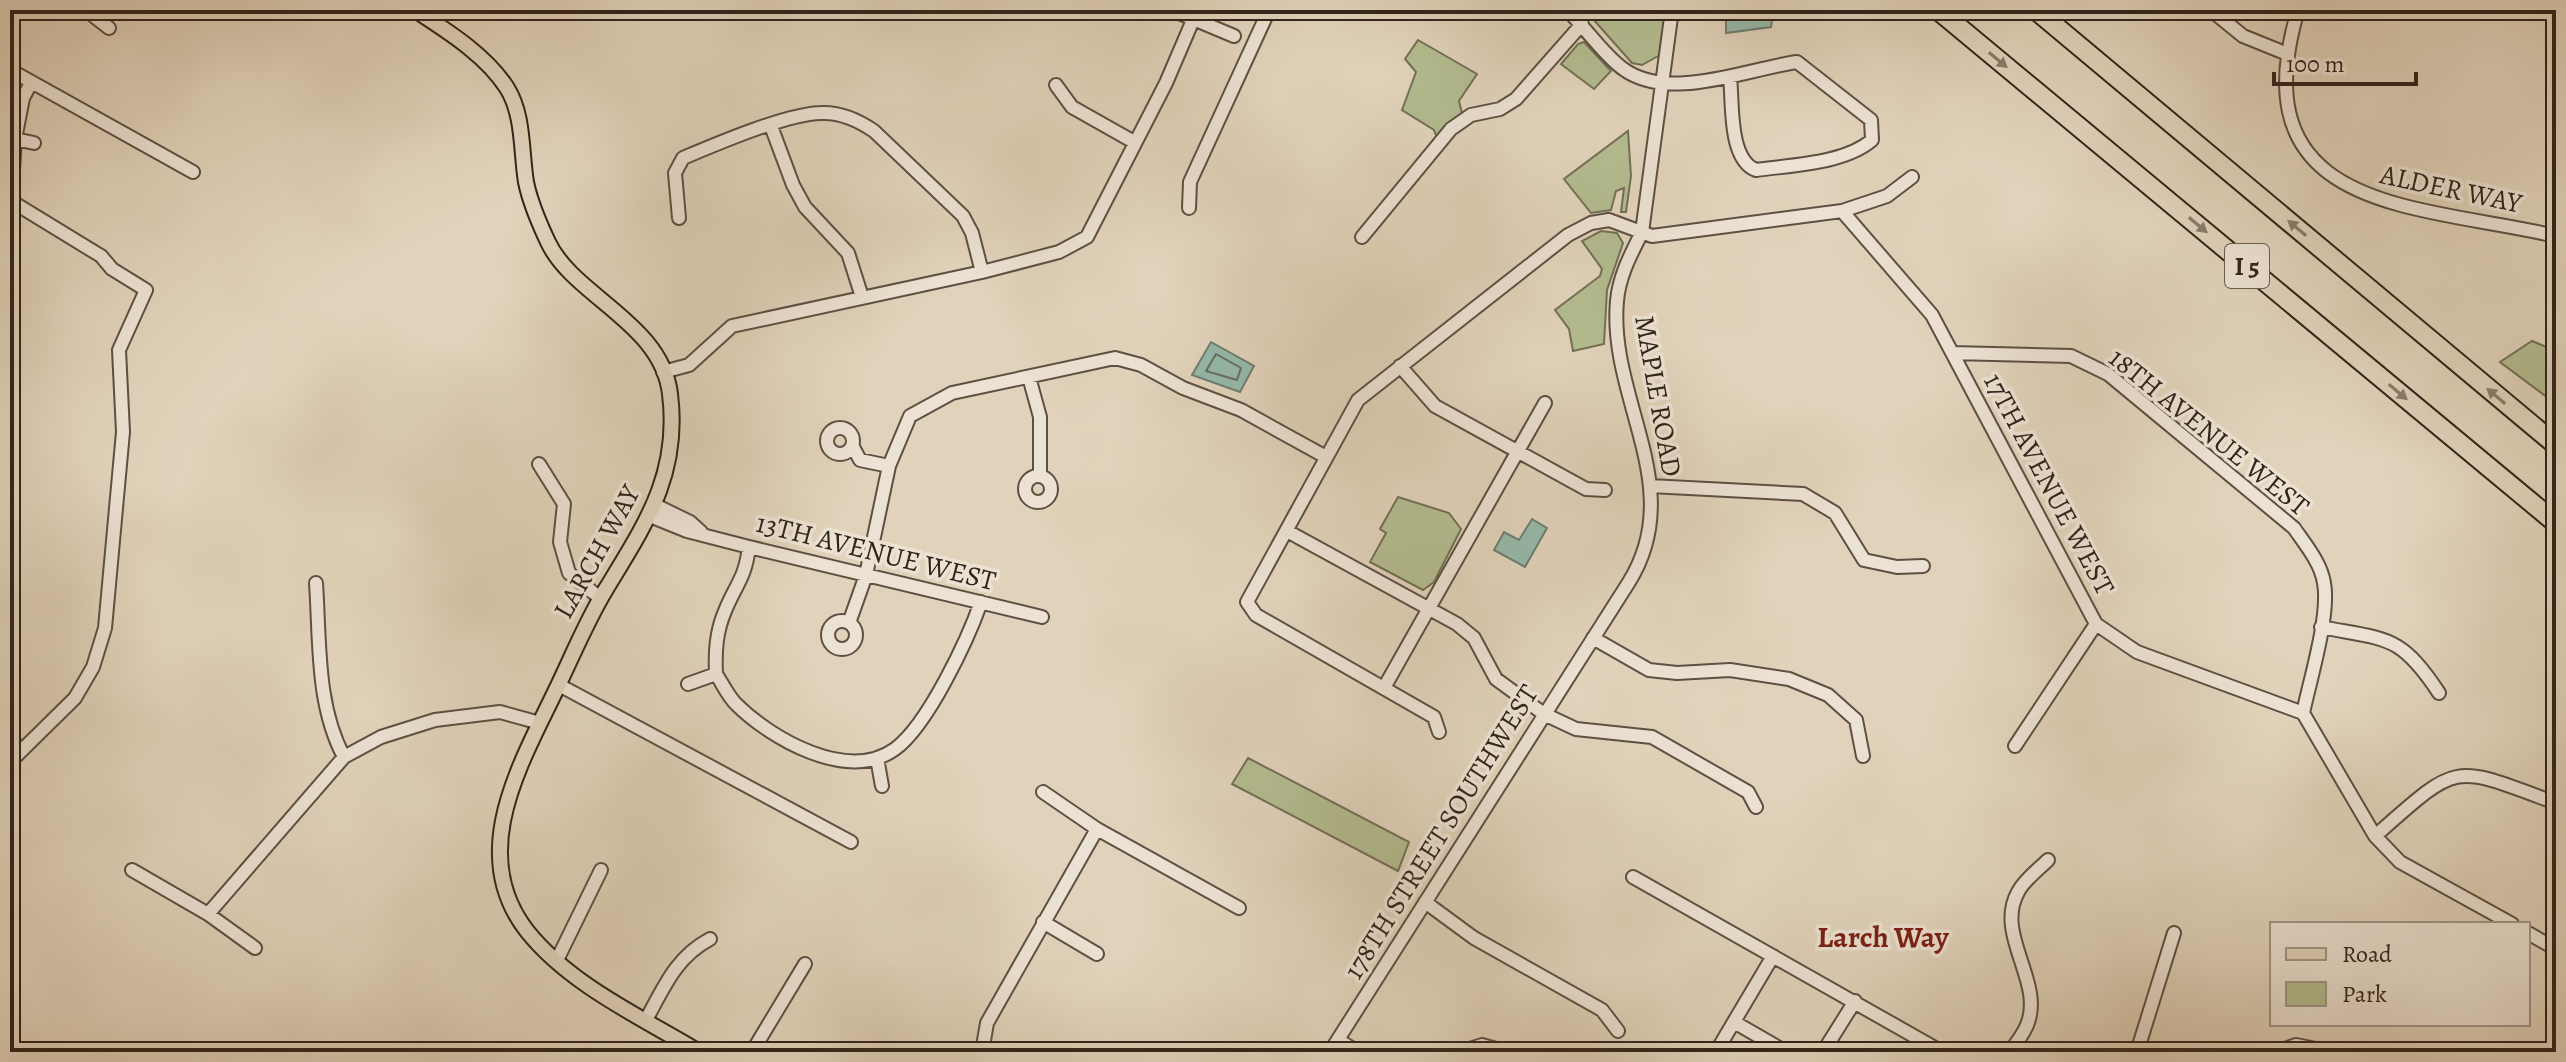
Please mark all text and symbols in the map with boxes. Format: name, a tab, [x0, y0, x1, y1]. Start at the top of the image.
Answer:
scale bar	[2274, 36, 2416, 86]
text: 100 m	[2286, 48, 2345, 80]
one-way arrow	[1987, 51, 2007, 68]
street label: ALDER WAY	[2376, 155, 2526, 223]
one-way arrow	[2188, 216, 2208, 233]
one-way arrow	[2287, 220, 2307, 237]
road number: I 5	[2225, 244, 2269, 288]
street label: MAPLE ROAD	[1625, 312, 1691, 480]
street label: 18TH AVENUE WEST	[2101, 339, 2317, 525]
street label: 17TH AVENUE WEST	[1974, 366, 2124, 602]
one-way arrow	[2388, 383, 2408, 400]
one-way arrow	[2486, 388, 2506, 405]
street label: LARCH WAY	[545, 477, 650, 626]
street label: 13TH AVENUE WEST	[752, 504, 1000, 600]
street label: 178TH STREET SOUTHWEST	[1335, 678, 1547, 986]
district label: Larch Way	[1817, 917, 1950, 957]
legend	[2270, 922, 2530, 1026]
text: Road	[2342, 938, 2392, 970]
text: Park	[2342, 978, 2387, 1010]

